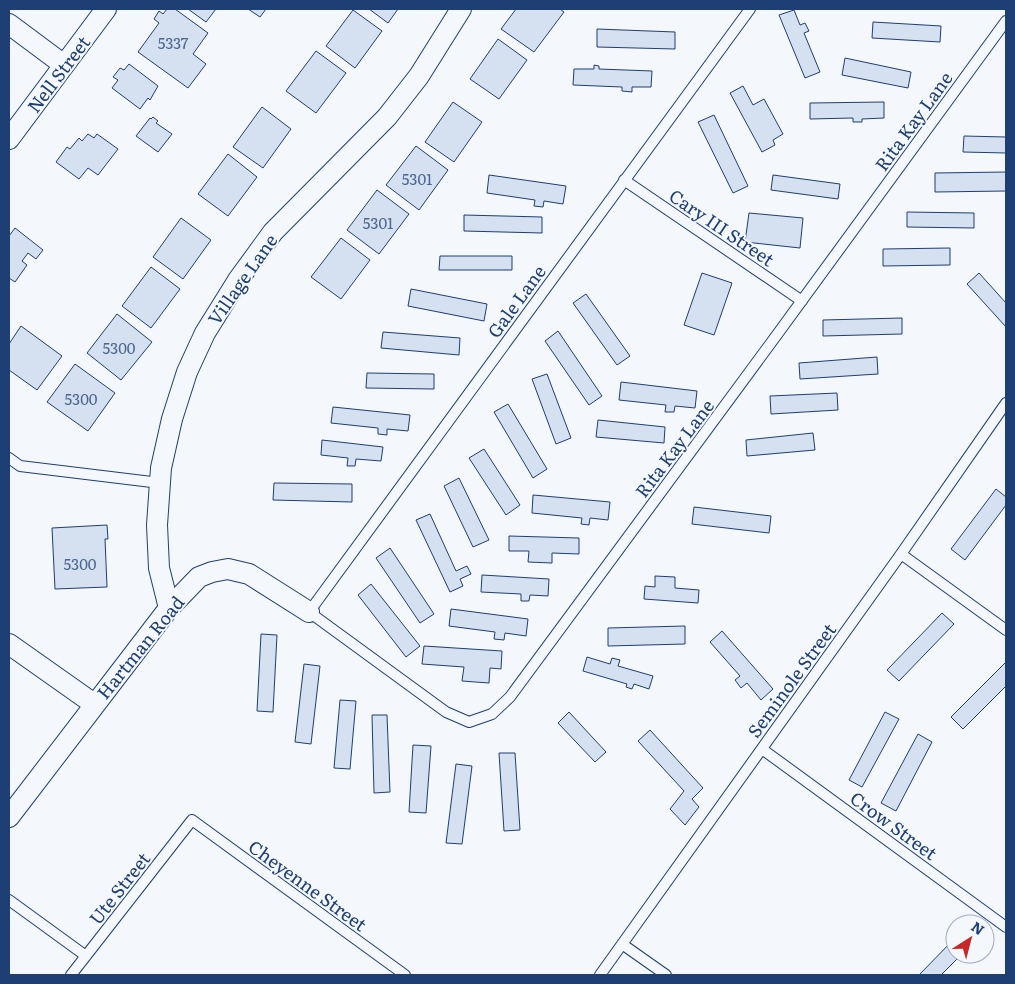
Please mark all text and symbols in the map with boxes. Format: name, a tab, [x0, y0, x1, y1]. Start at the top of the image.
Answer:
street label: Nell Street	[20, 29, 96, 118]
house number: 5337	[158, 31, 189, 54]
street label: Rita Kay Lane	[868, 66, 958, 176]
house number: 5301	[402, 167, 432, 190]
street label: Cary III Street	[664, 182, 781, 273]
house number: 5301	[363, 211, 393, 234]
street label: Village Lane	[201, 228, 283, 330]
street label: Gale Lane	[480, 259, 552, 343]
house number: 5300	[102, 336, 136, 359]
house number: 5300	[64, 387, 98, 410]
street label: Rita Kay Lane	[628, 393, 720, 503]
house number: 5300	[63, 552, 97, 575]
street label: Hartman Road	[90, 589, 190, 705]
street label: Seminole Street	[740, 617, 842, 743]
street label: Crow Street	[845, 784, 944, 866]
street label: Cheyenne Street	[243, 833, 373, 938]
street label: Ute Street	[82, 845, 156, 930]
north arrow	[945, 914, 995, 964]
text: N	[968, 916, 989, 939]

